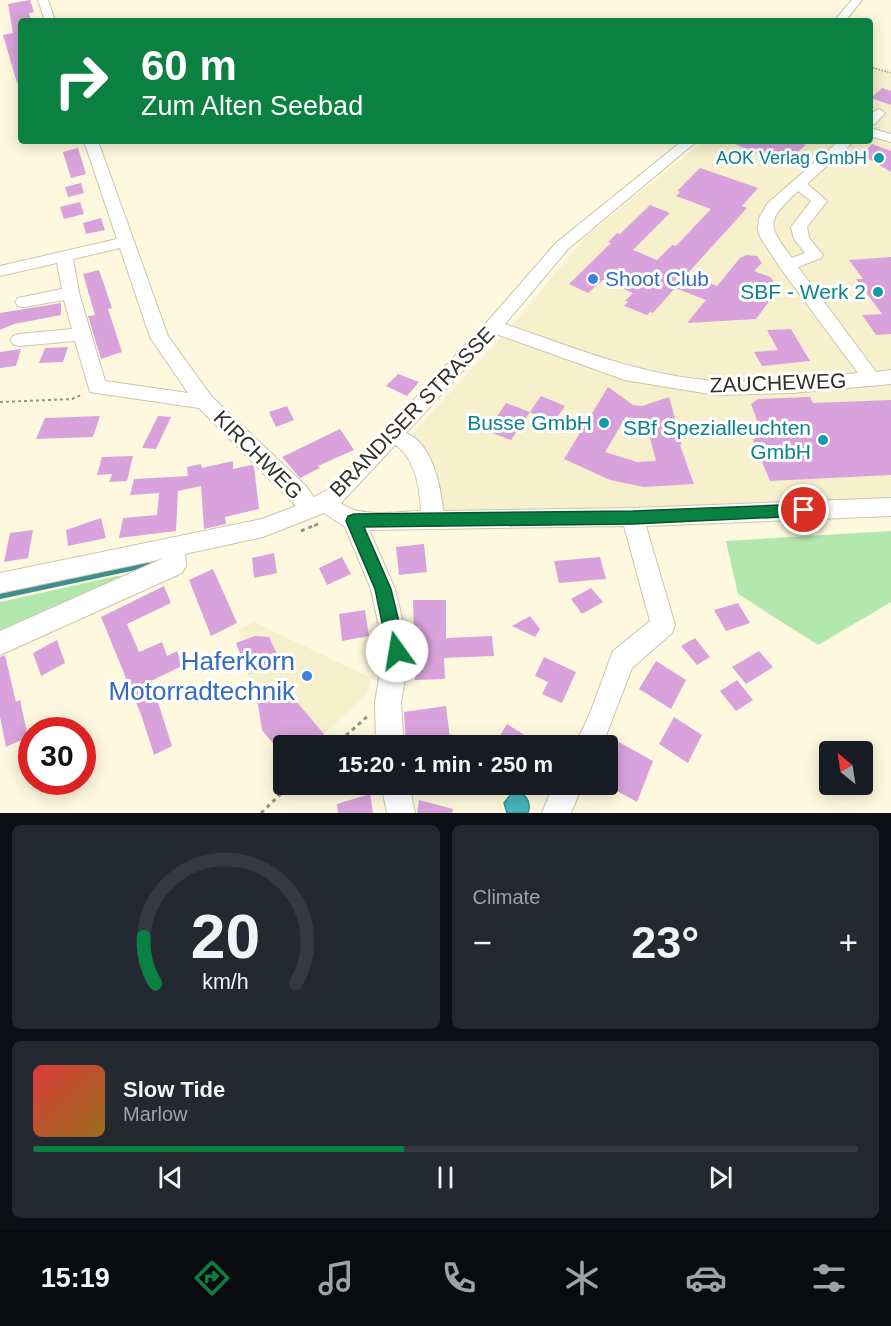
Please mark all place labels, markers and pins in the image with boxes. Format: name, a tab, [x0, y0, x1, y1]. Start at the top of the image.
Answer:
place label: AOK Verlag GmbH	[716, 148, 867, 168]
marker: AOK Verlag GmbH	[872, 151, 886, 165]
place label: Shoot Club	[605, 267, 709, 290]
marker: Shoot Club	[586, 272, 600, 286]
place label: SBF - Werk 2	[740, 280, 866, 303]
marker: SBF - Werk 2	[871, 285, 885, 299]
place label: Busse GmbH	[467, 411, 592, 434]
marker: Busse GmbH	[597, 416, 611, 430]
place label: SBf Spezialleuchten GmbH	[623, 416, 811, 463]
marker: SBf Spezialleuchten GmbH	[816, 433, 830, 447]
pin	[778, 484, 829, 535]
place label: Haferkorn Motorradtechnik	[109, 646, 296, 706]
marker: Haferkorn Motorradtechnik	[300, 669, 314, 683]

